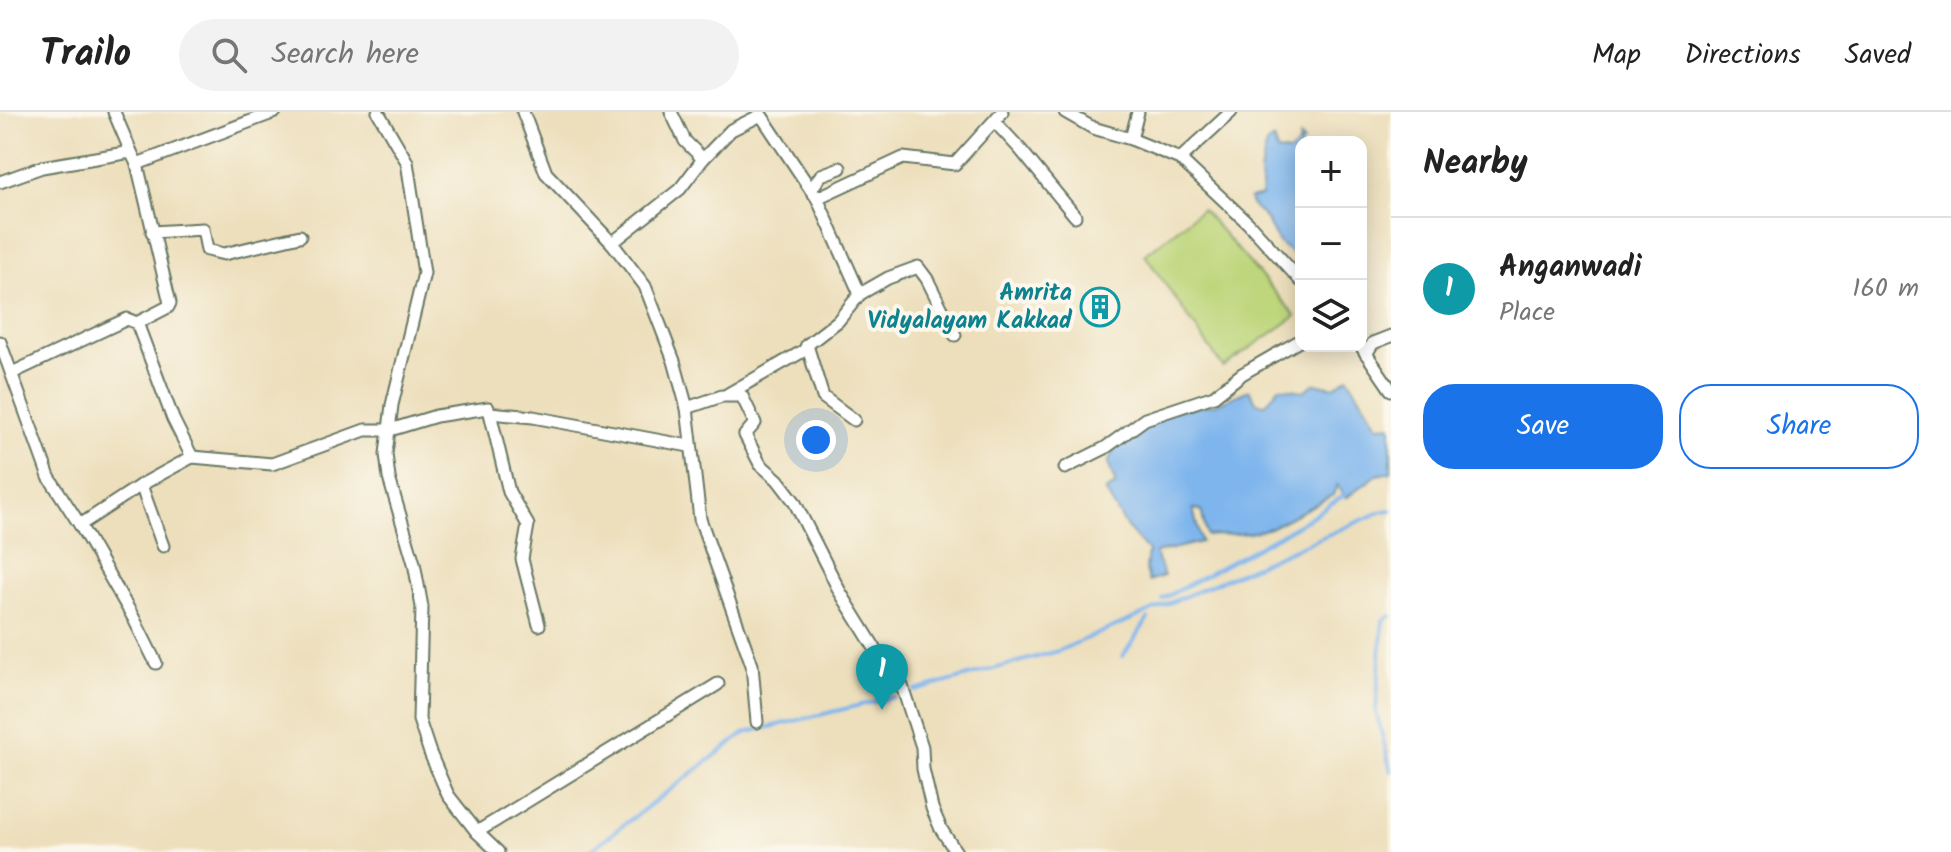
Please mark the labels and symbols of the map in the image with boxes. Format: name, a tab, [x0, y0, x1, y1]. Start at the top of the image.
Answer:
place label: Amrita Vidyalayam Kakkad	[868, 274, 1073, 341]
building icon: Amrita Vidyalayam Kakkad	[1079, 286, 1121, 328]
your location	[796, 420, 836, 460]
pin: 1	[856, 644, 908, 710]

